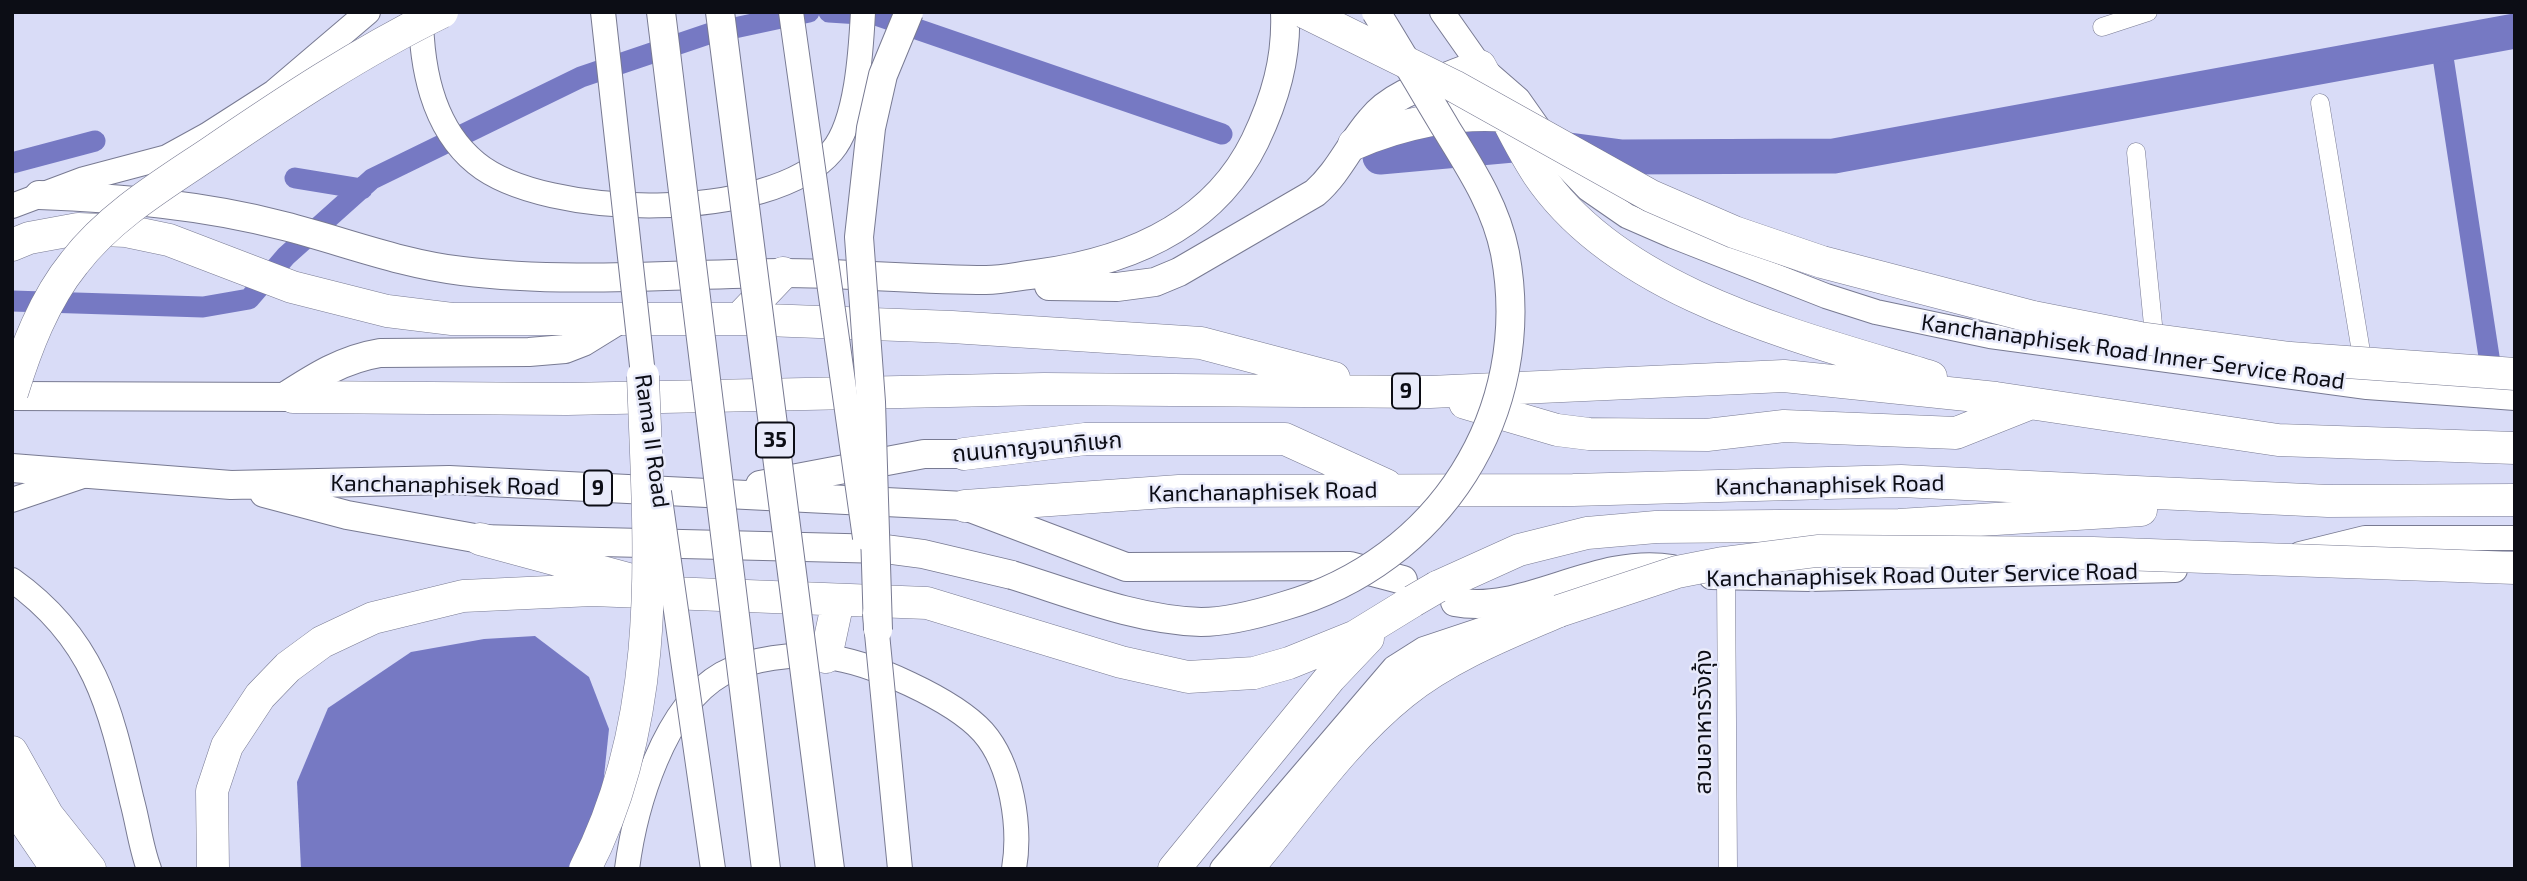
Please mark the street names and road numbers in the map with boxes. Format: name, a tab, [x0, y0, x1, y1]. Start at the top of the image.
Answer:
street label: Kanchanaphisek Road Inner Service Road	[1919, 309, 2347, 395]
street label: Rama II Road	[629, 372, 675, 510]
road number: 9	[1392, 374, 1420, 408]
road number: 35	[756, 422, 794, 458]
street label: ถนนกาญจนาภิเษก	[951, 426, 1123, 468]
street label: Kanchanaphisek Road	[330, 469, 560, 501]
street label: Kanchanaphisek Road	[1715, 469, 1945, 501]
road number: 9	[584, 470, 612, 505]
street label: Kanchanaphisek Road	[1148, 476, 1378, 508]
street label: Kanchanaphisek Road Outer Service Road	[1706, 557, 2138, 593]
street label: สวนอาหารวังกุ้ง	[1689, 650, 1717, 794]

